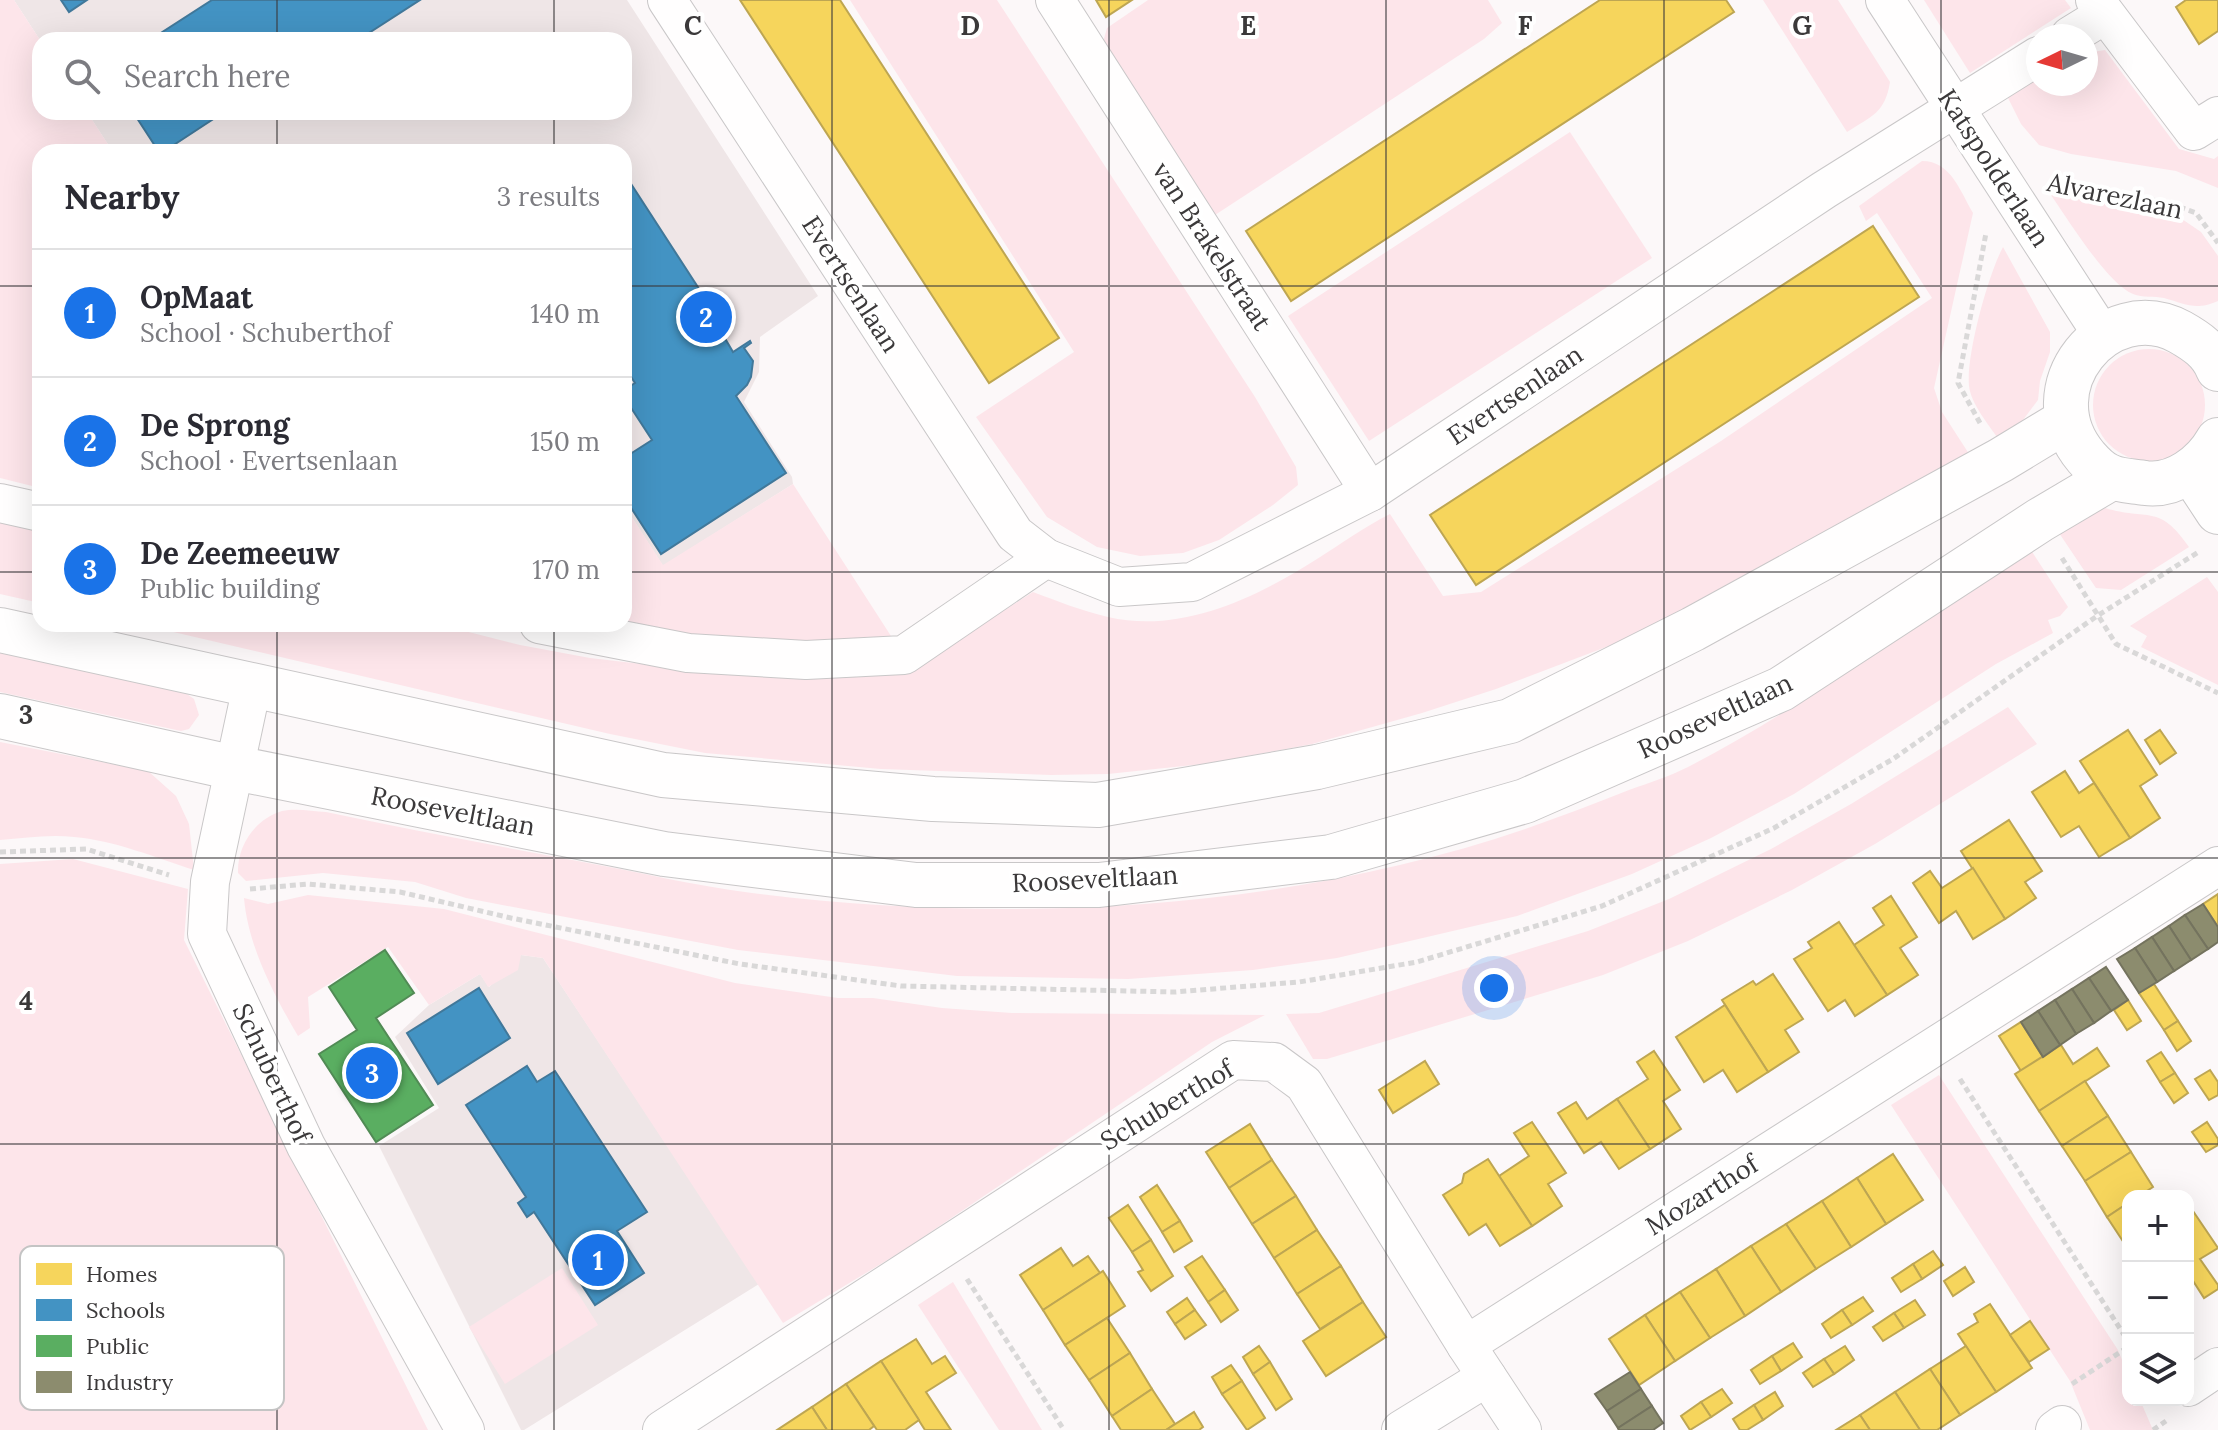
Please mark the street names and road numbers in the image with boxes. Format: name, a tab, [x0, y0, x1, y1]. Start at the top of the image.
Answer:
street label: Katspolderlaan	[1931, 83, 2058, 253]
street label: van Brakelstraat	[1146, 155, 1279, 336]
street label: Alvarezlaan	[2043, 165, 2186, 226]
street label: Evertsenlaan	[795, 209, 908, 358]
street label: Evertsenlaan	[1441, 337, 1589, 452]
street label: Rooseveltlaan	[1632, 665, 1797, 766]
street label: Rooseveltlaan	[368, 778, 538, 843]
street label: Rooseveltlaan	[1011, 858, 1179, 899]
street label: Schuberthof	[226, 998, 320, 1150]
street label: Schuberthof	[1094, 1051, 1241, 1157]
street label: Mozarthof	[1639, 1146, 1766, 1242]

